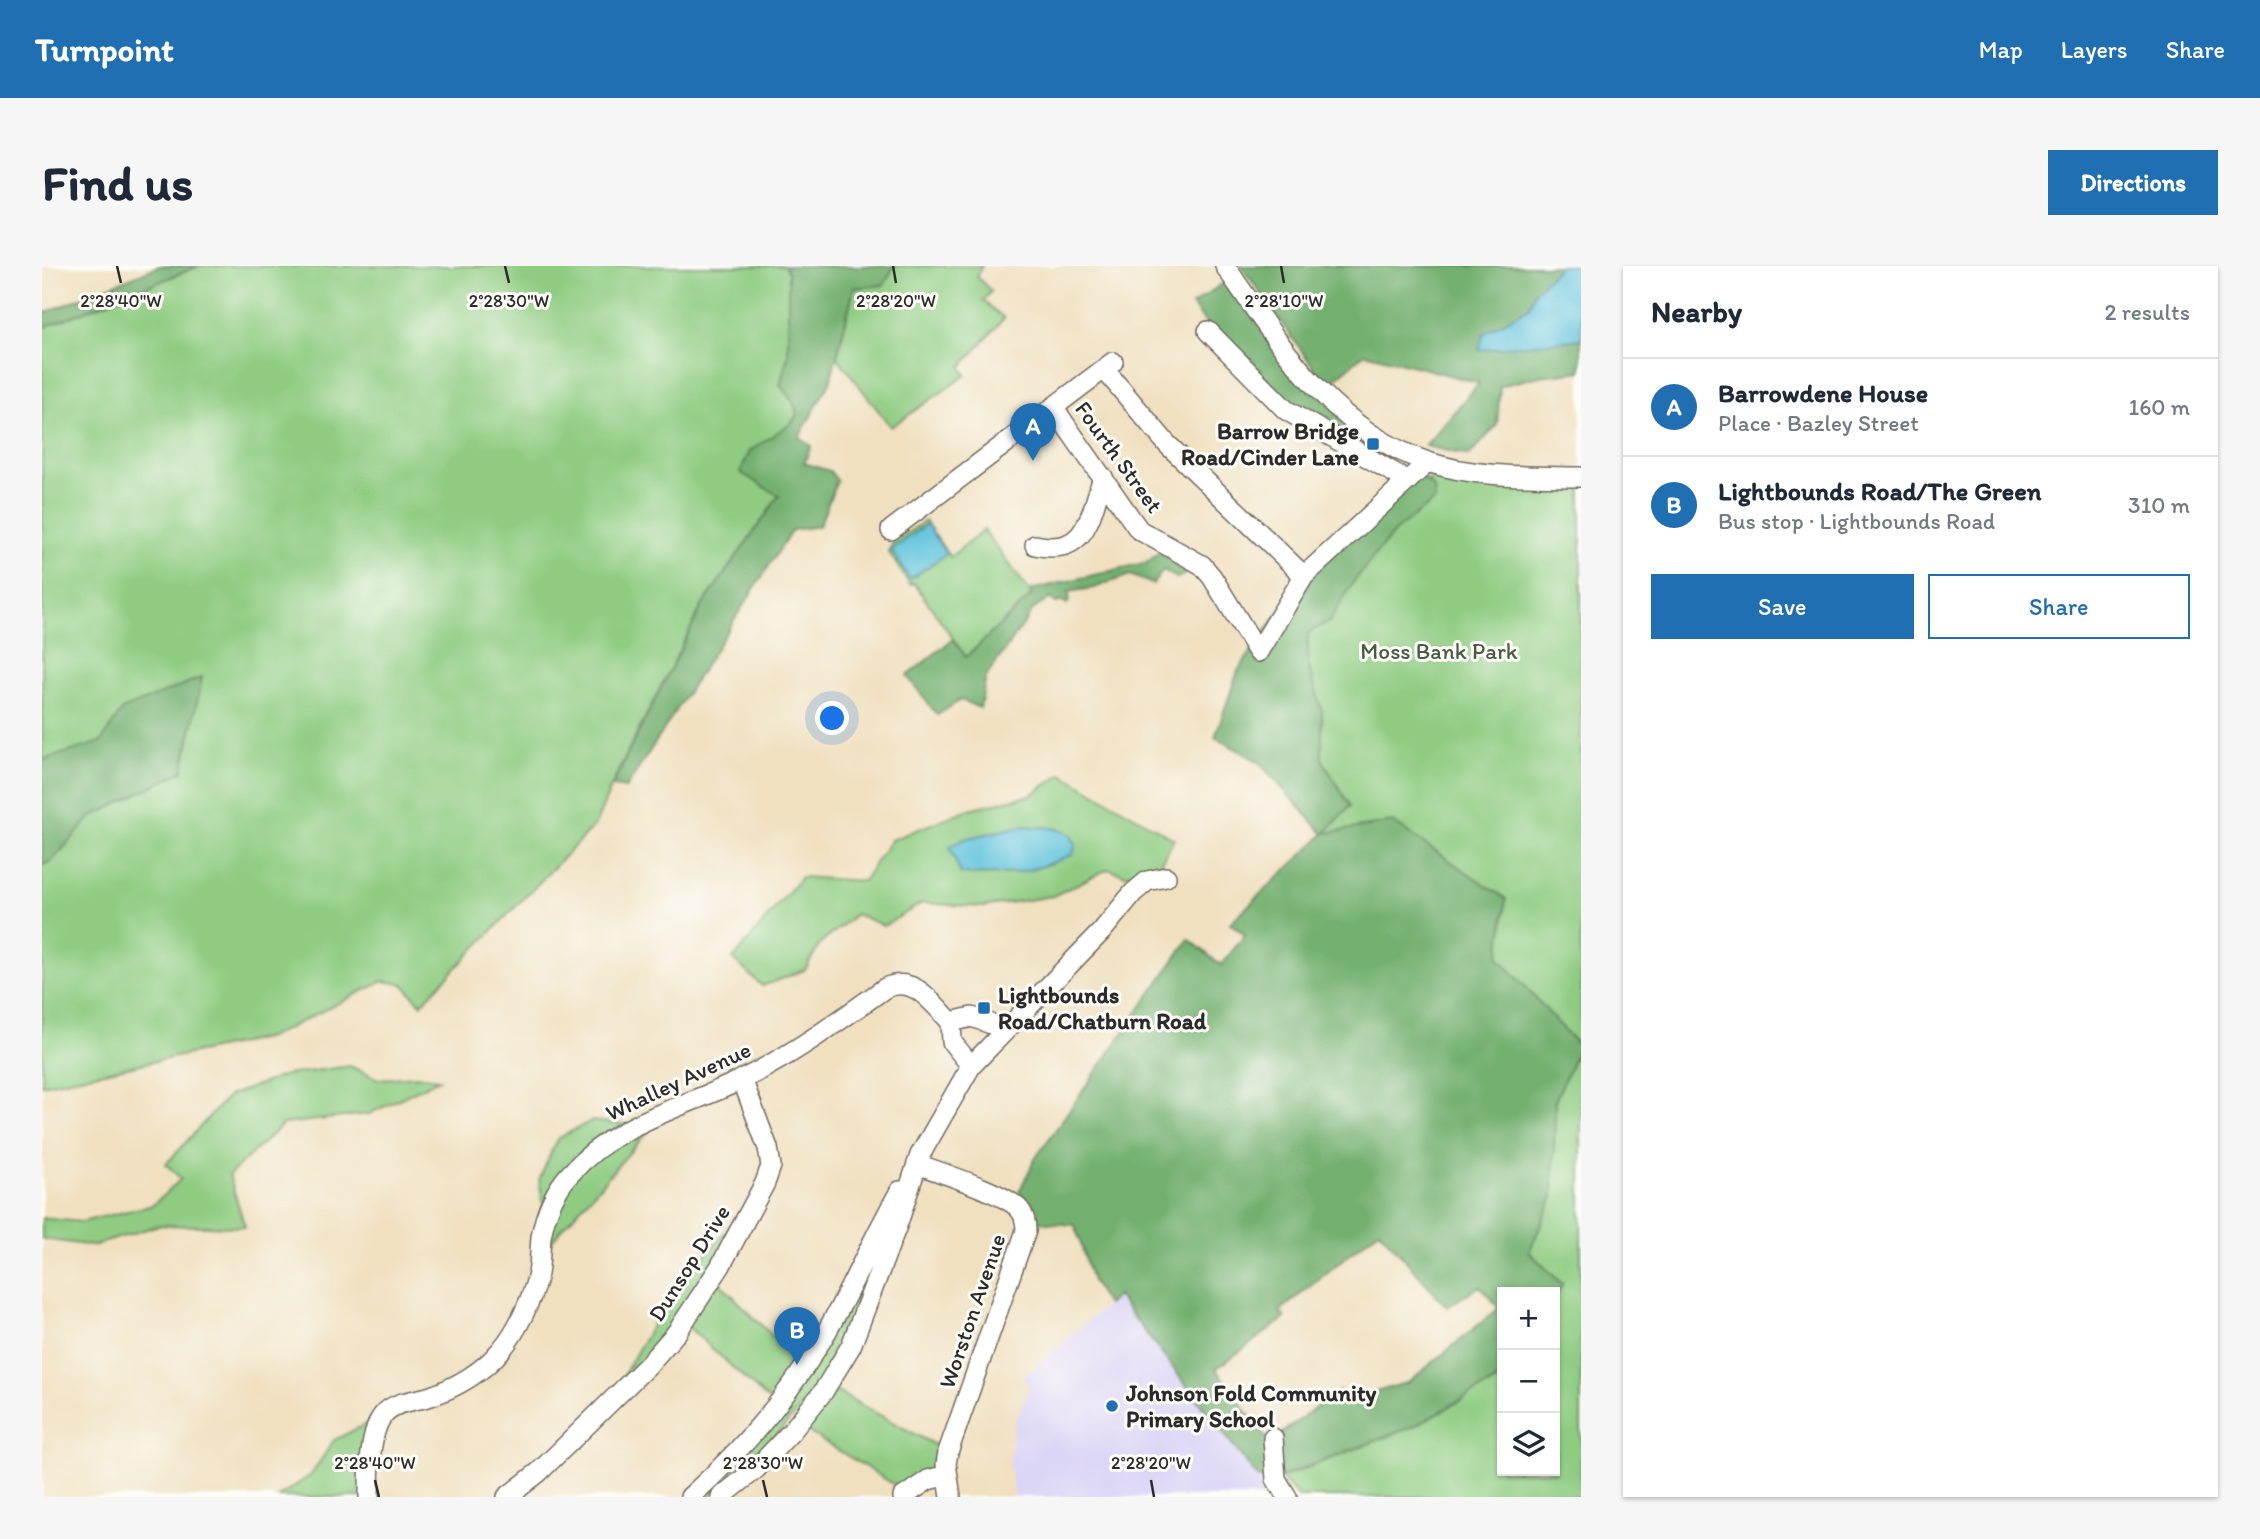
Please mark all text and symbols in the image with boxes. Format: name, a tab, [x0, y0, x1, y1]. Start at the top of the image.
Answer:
text: Turnpoint	[35, 30, 174, 69]
text: Map	[1979, 35, 2023, 64]
text: Layers	[2061, 35, 2128, 64]
text: Share	[2166, 35, 2225, 64]
button: Directions	[2048, 150, 2218, 215]
text: Find us	[42, 153, 193, 212]
text: 2°28'40"W	[80, 290, 162, 312]
text: 2°28'30"W	[469, 290, 549, 312]
text: 2°28'20"W	[856, 290, 936, 312]
text: 2°28'10"W	[1245, 290, 1323, 312]
text: Nearby	[1651, 293, 1742, 330]
text: 2 results	[2104, 298, 2190, 326]
text: Barrowdene House	[1718, 377, 1928, 409]
text: A	[1667, 393, 1681, 421]
text: 160 m	[2128, 393, 2190, 421]
street label: Fourth Street	[1069, 396, 1169, 519]
pin: A	[1010, 403, 1056, 461]
text: Place · Bazley Street	[1718, 409, 1919, 437]
place label: Barrow Bridge Road/Cinder Lane	[1181, 417, 1359, 471]
marker: Barrow Bridge Road/Cinder Lane	[1365, 436, 1381, 452]
text: Lightbounds Road/The Green	[1718, 475, 2042, 507]
text: B	[1667, 491, 1681, 519]
text: 310 m	[2128, 491, 2190, 519]
text: Bus stop · Lightbounds Road	[1718, 507, 1995, 535]
button: Save	[1651, 574, 1914, 639]
button: Share	[1928, 574, 2190, 639]
park label: Moss Bank Park	[1360, 637, 1518, 665]
your location	[815, 701, 849, 735]
place label: Lightbounds Road/Chatburn Road	[998, 981, 1207, 1035]
marker: Lightbounds Road/Chatburn Road	[976, 1000, 992, 1016]
street label: Whalley Avenue	[601, 1035, 755, 1127]
street label: Dunsop Drive	[642, 1200, 736, 1326]
street label: Worston Avenue	[932, 1230, 1012, 1392]
map controls	[1497, 1287, 1560, 1476]
button: +	[1497, 1287, 1560, 1350]
pin: B	[774, 1307, 820, 1365]
button: −	[1497, 1350, 1560, 1413]
place label: Johnson Fold Community Primary School	[1125, 1379, 1377, 1433]
marker: Johnson Fold Community Primary School	[1104, 1398, 1120, 1414]
button: layers	[1497, 1413, 1560, 1476]
text: 2°28'40"W	[334, 1452, 416, 1474]
text: 2°28'30"W	[723, 1452, 803, 1474]
text: 2°28'20"W	[1111, 1452, 1191, 1474]

